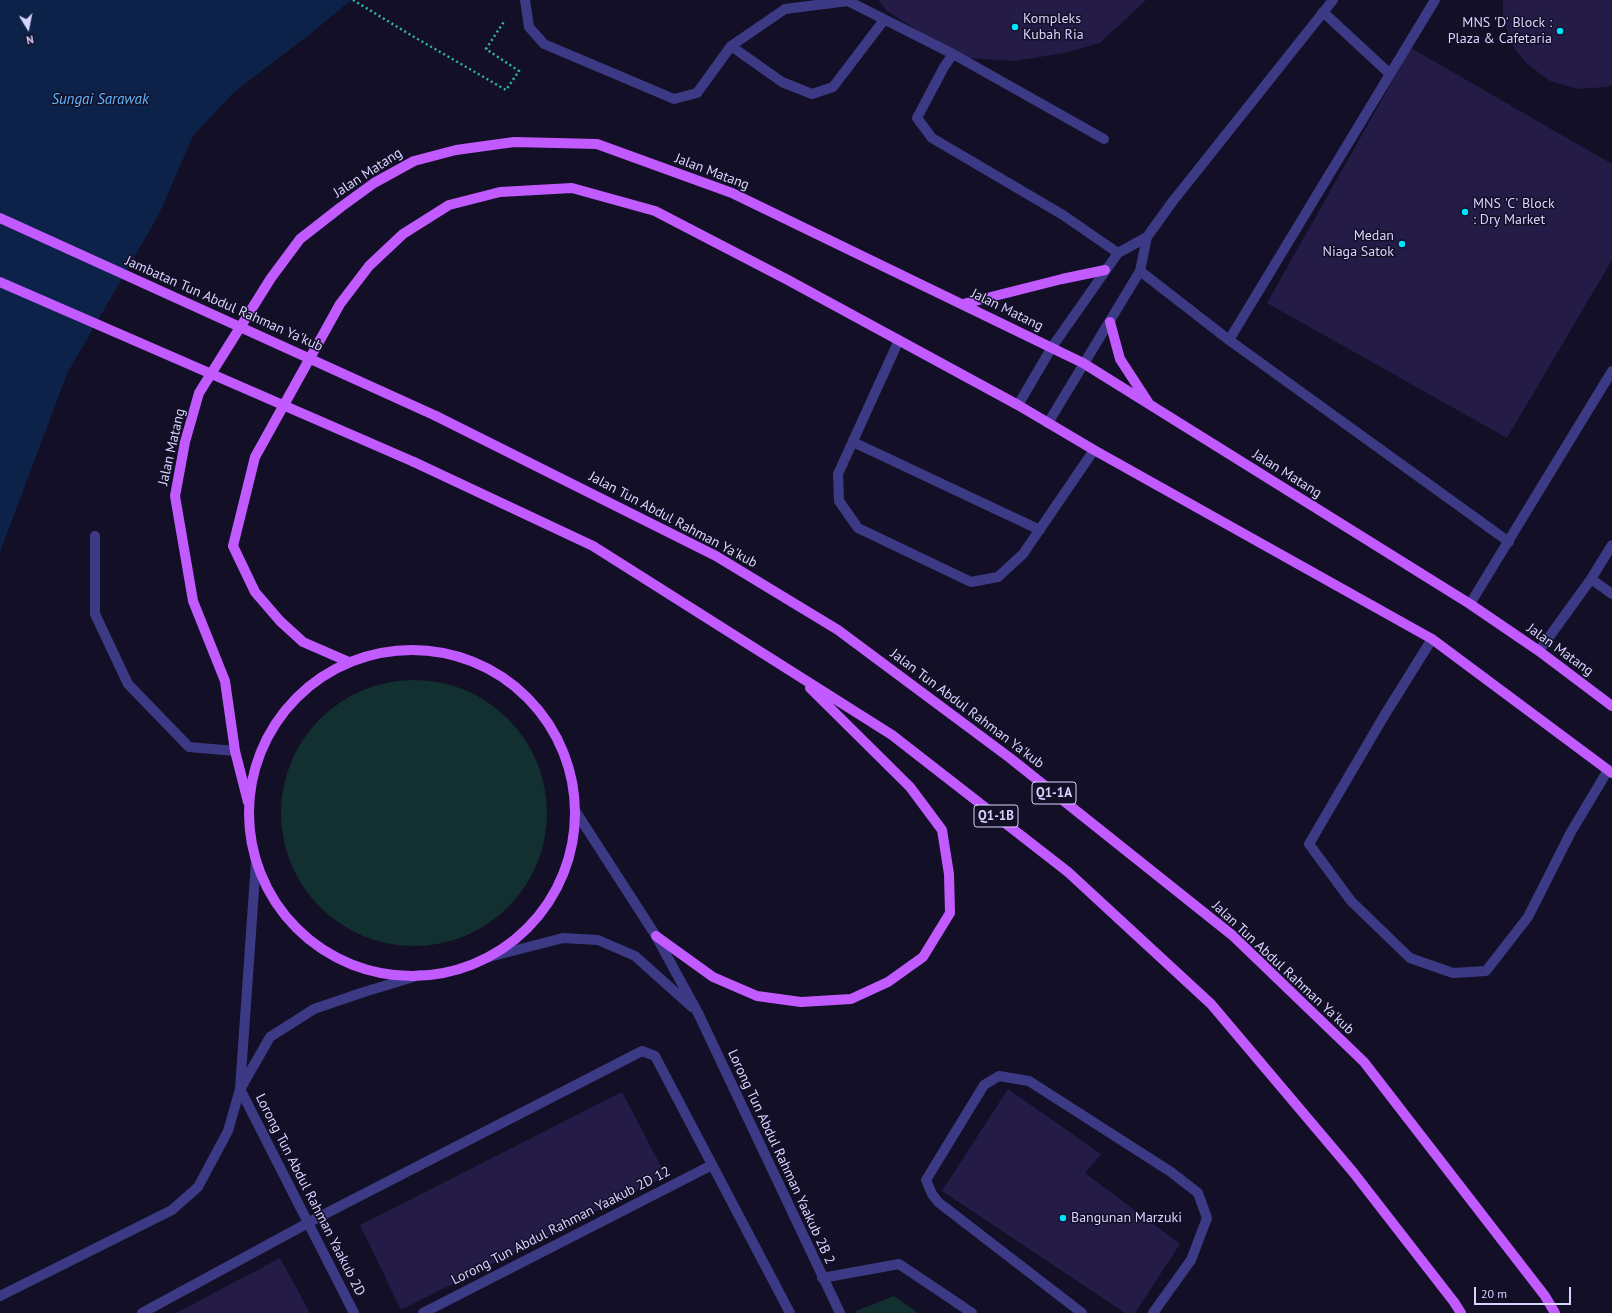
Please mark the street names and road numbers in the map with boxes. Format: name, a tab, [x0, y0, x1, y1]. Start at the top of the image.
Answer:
street label: Jalan Matang	[331, 145, 405, 201]
street label: Jalan Matang	[672, 150, 752, 194]
street label: Jambatan Tun Abdul Rahman Ya'kub	[122, 253, 326, 355]
street label: Jalan Matang	[968, 285, 1046, 335]
street label: Jalan Matang	[155, 407, 189, 487]
street label: Jalan Matang	[1249, 446, 1325, 502]
street label: Jalan Tun Abdul Rahman Ya'kub	[586, 468, 760, 572]
street label: Jalan Matang	[1523, 620, 1597, 680]
street label: Jalan Tun Abdul Rahman Ya'kub	[887, 646, 1047, 772]
road number: Q1-1A	[1032, 782, 1076, 804]
road number: Q1-1B	[974, 805, 1018, 827]
street label: Jalan Tun Abdul Rahman Ya'kub	[1208, 898, 1358, 1038]
street label: Lorong Tun Abdul Rahman Yaakub 2B 2	[724, 1047, 838, 1267]
street label: Lorong Tun Abdul Rahman Yaakub 2D	[252, 1091, 368, 1299]
street label: Lorong Tun Abdul Rahman Yaakub 2D 12	[449, 1163, 673, 1289]

